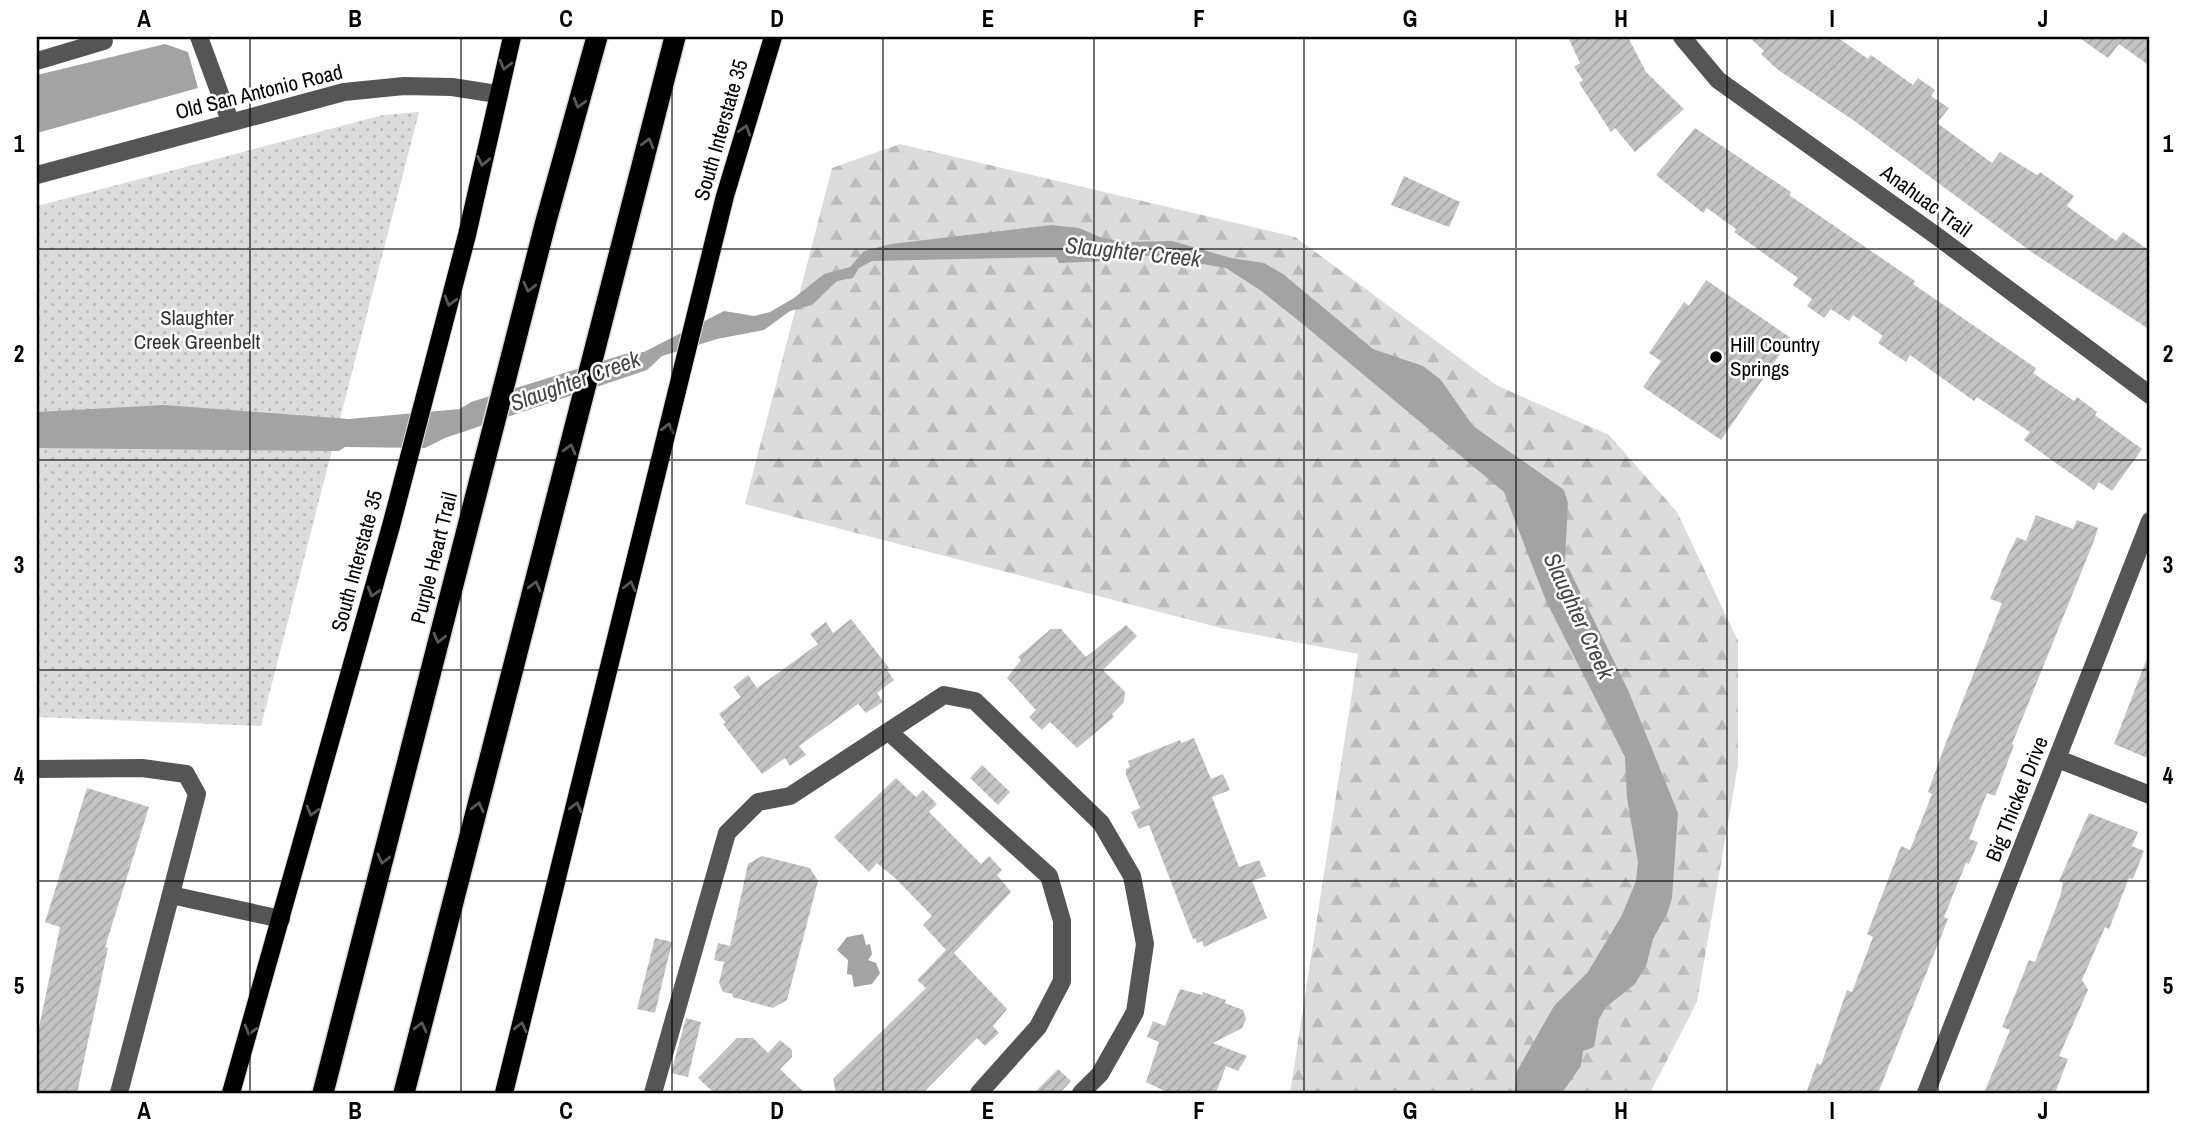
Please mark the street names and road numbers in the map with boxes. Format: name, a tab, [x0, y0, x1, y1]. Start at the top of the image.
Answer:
street label: South Interstate 35	[687, 56, 755, 204]
street label: Old San Antonio Road	[172, 57, 346, 126]
street label: Anahuac Trail	[1874, 157, 1978, 244]
street label: South Interstate 35	[324, 487, 389, 635]
street label: Purple Heart Trail	[403, 489, 464, 627]
street label: Big Thicket Drive	[1978, 732, 2055, 866]

